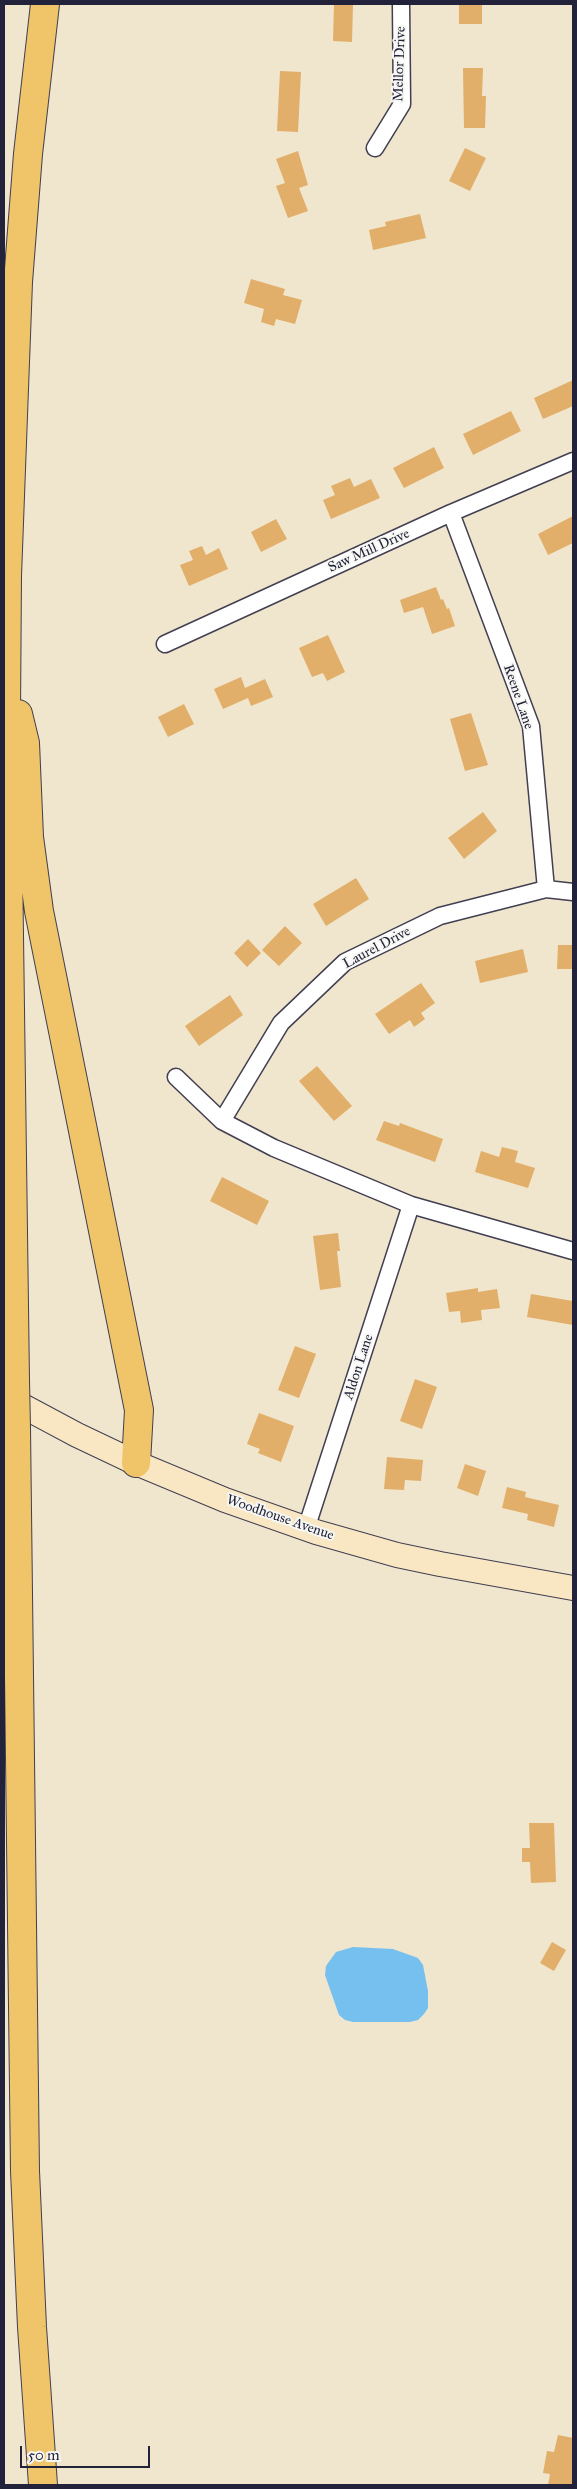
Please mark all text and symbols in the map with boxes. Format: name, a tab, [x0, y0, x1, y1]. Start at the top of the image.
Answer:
street label: Mellor Drive	[390, 26, 410, 102]
street label: Saw Mill Drive	[326, 526, 412, 576]
street label: Reene Lane	[499, 662, 537, 732]
street label: Laurel Drive	[340, 923, 414, 973]
street label: Aldon Lane	[341, 1332, 377, 1402]
street label: Woodhouse Avenue	[224, 1492, 336, 1544]
scale bar	[22, 2436, 152, 2468]
text: 50 m	[28, 2446, 60, 2464]

